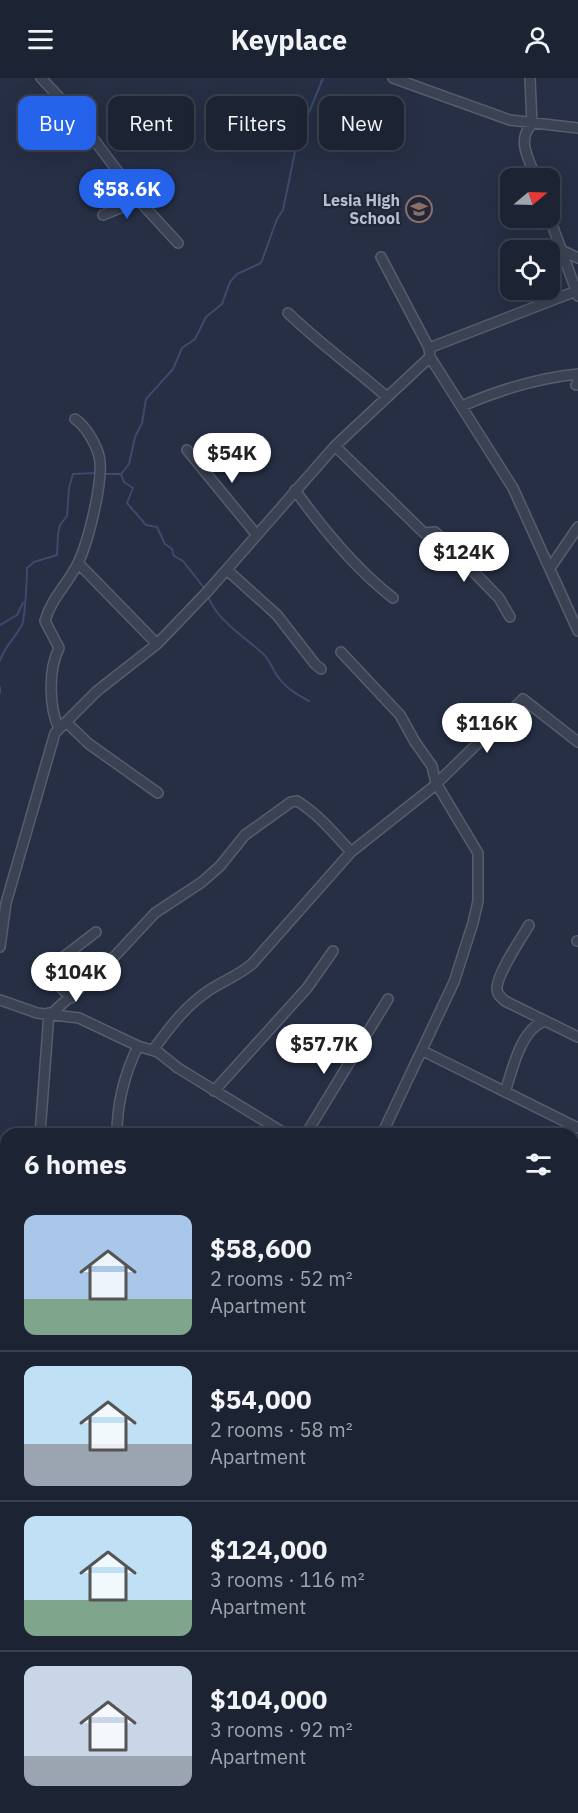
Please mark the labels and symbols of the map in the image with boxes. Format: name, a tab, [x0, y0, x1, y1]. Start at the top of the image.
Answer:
north arrow	[500, 168, 560, 228]
pin: $58.6K	[78, 169, 176, 220]
place label: Lesia High School	[323, 190, 400, 228]
school or university icon: Lesia High School	[404, 194, 434, 224]
pin: $54K	[196, 433, 268, 484]
pin: $124K	[422, 532, 506, 583]
pin: $116K	[445, 703, 529, 754]
pin: $104K	[34, 952, 118, 1003]
pin: $57.7K	[275, 1024, 373, 1075]

